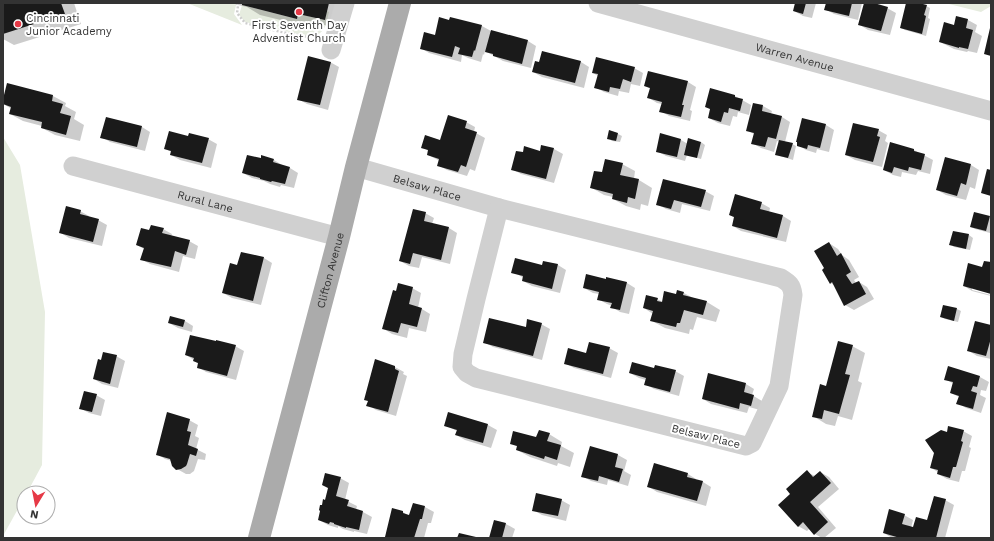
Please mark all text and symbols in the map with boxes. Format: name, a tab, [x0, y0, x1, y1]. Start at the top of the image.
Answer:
marker: First Seventh Day Adventist Church	[294, 7, 304, 17]
place label: Cincinnati Junior Academy	[26, 12, 112, 38]
marker: Cincinnati Junior Academy	[13, 19, 23, 29]
place label: First Seventh Day Adventist Church	[252, 19, 347, 45]
street label: Warren Avenue	[754, 41, 835, 74]
street label: Belsaw Place	[391, 172, 463, 204]
street label: Rural Lane	[176, 188, 235, 215]
street label: Clifton Avenue	[314, 231, 347, 310]
street label: Belsaw Place	[670, 422, 742, 451]
north arrow	[16, 485, 56, 525]
text: N	[29, 507, 39, 521]

